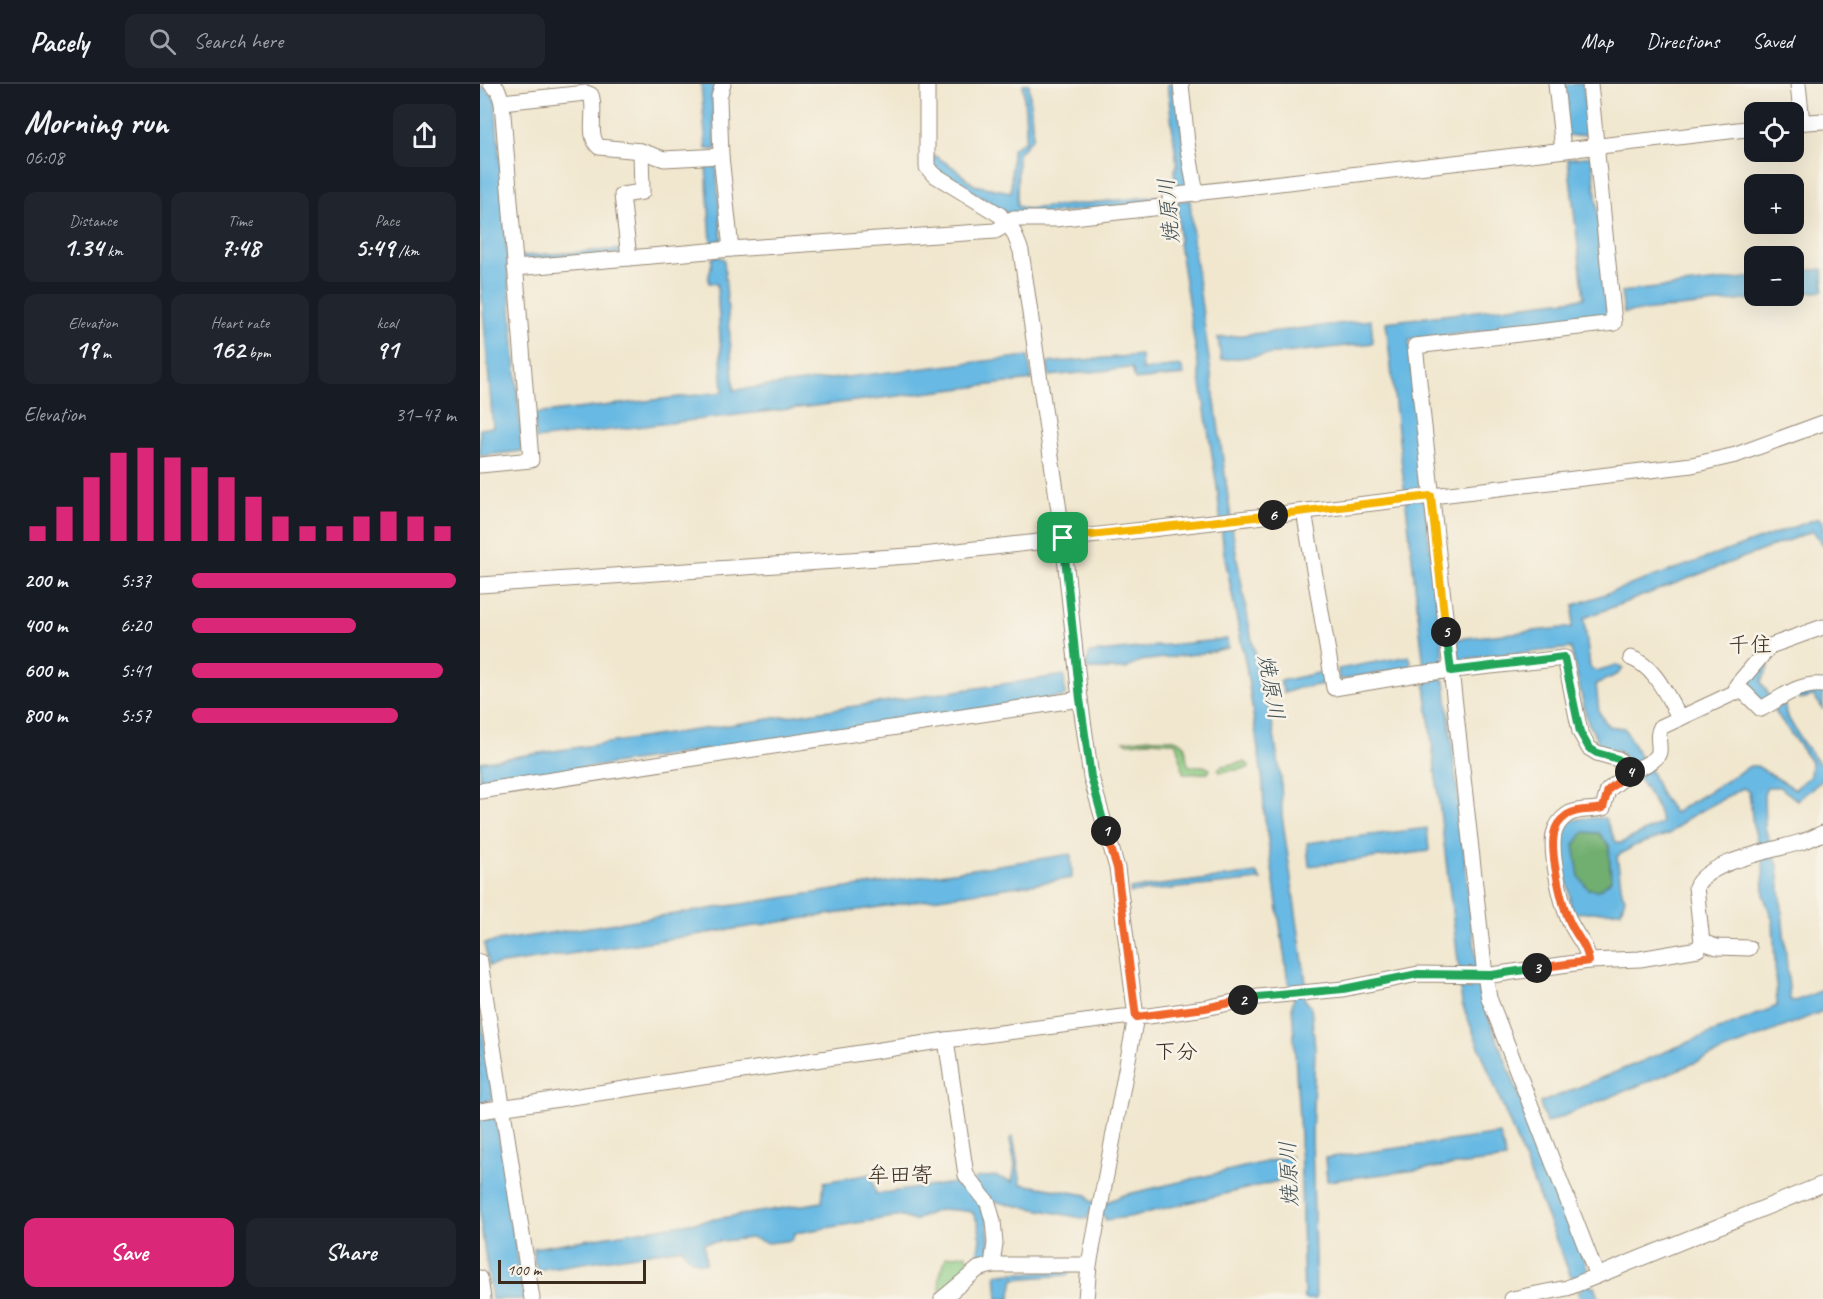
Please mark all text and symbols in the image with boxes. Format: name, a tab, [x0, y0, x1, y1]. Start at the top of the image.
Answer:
search box	[125, 14, 545, 68]
text: Pacely	[30, 24, 89, 59]
icon: search	[146, 25, 179, 58]
text: Search here	[194, 27, 283, 55]
text: Map	[1581, 28, 1613, 54]
text: Directions	[1646, 28, 1719, 54]
text: Saved	[1752, 28, 1793, 54]
text: Morning run	[24, 101, 168, 143]
map controls	[1744, 102, 1804, 306]
button: locate	[1744, 102, 1804, 162]
button: share	[393, 104, 456, 167]
text: 06:08	[24, 145, 64, 170]
button: +	[1744, 174, 1804, 234]
water label: 焼原川	[1152, 177, 1186, 245]
text: Distance	[69, 211, 117, 231]
text: Time	[228, 211, 252, 231]
text: Pace	[375, 211, 399, 231]
text: 1.34	[63, 231, 103, 264]
text: 7:48	[220, 231, 260, 264]
text: 5:49	[355, 231, 394, 264]
text: km	[103, 241, 123, 261]
text: /km	[394, 241, 419, 261]
button: −	[1744, 246, 1804, 306]
text: Elevation	[68, 313, 118, 333]
text: Heart rate	[211, 313, 269, 333]
text: kcal	[376, 313, 398, 333]
text: 19	[75, 333, 98, 366]
text: 162	[209, 333, 245, 366]
text: 91	[375, 333, 399, 366]
text: m	[98, 343, 111, 363]
text: bpm	[245, 343, 271, 363]
text: Elevation	[24, 402, 86, 427]
text: 31–47 m	[395, 402, 456, 427]
pin: 6	[1258, 500, 1288, 530]
text: 6	[1269, 505, 1277, 525]
pin	[1037, 512, 1088, 563]
icon: arrive	[1046, 521, 1079, 554]
text: 200 m	[24, 568, 67, 593]
text: 5:37	[120, 568, 151, 593]
text: 400 m	[24, 613, 67, 638]
text: 6:20	[120, 613, 151, 638]
pin: 5	[1431, 617, 1461, 647]
text: 5	[1443, 622, 1449, 642]
district label: 千住	[1728, 631, 1772, 659]
water label: 焼原川	[1251, 652, 1291, 722]
text: 600 m	[24, 658, 68, 683]
text: 5:41	[120, 658, 151, 683]
text: 800 m	[24, 703, 67, 728]
text: 5:57	[120, 703, 151, 728]
pin: 4	[1615, 757, 1645, 787]
text: 4	[1626, 762, 1634, 782]
pin: 1	[1091, 816, 1121, 846]
text: 1	[1102, 821, 1110, 841]
pin: 3	[1522, 953, 1552, 983]
text: 3	[1533, 958, 1541, 978]
pin: 2	[1228, 985, 1258, 1015]
text: 2	[1239, 990, 1247, 1010]
district label: 下分	[1154, 1038, 1198, 1066]
water label: 焼原川	[1274, 1140, 1304, 1207]
district label: 牟田寄	[867, 1161, 933, 1189]
button: Save	[24, 1218, 234, 1287]
button: Share	[246, 1218, 456, 1287]
scale bar	[498, 1257, 646, 1284]
text: 100 m	[507, 1260, 541, 1280]

